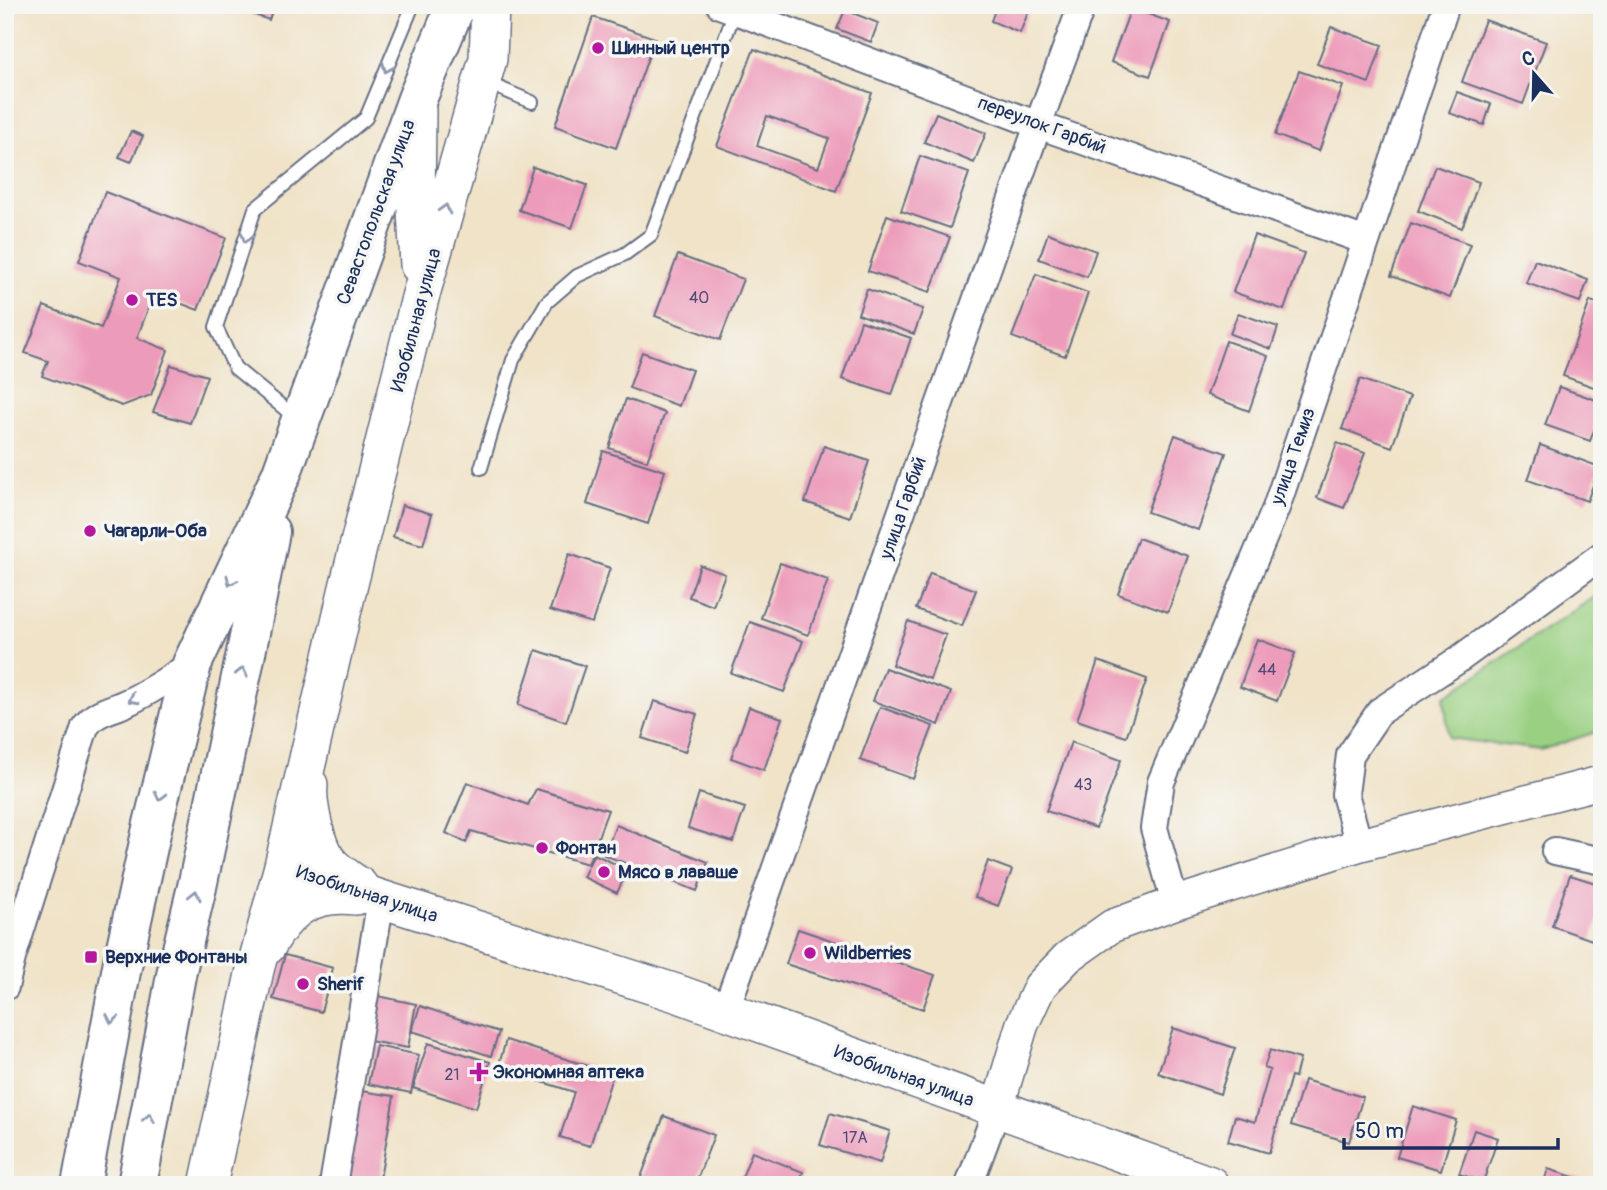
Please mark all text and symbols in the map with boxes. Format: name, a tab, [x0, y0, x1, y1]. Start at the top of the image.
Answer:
place label: Шинный центр	[611, 36, 730, 60]
north arrow	[1498, 38, 1568, 108]
marker: Шинный центр	[590, 40, 606, 56]
text: С	[1519, 46, 1538, 72]
one-way arrow	[381, 62, 395, 74]
street label: переулок Гарбий	[974, 91, 1110, 159]
street label: Севастопольская улица	[331, 116, 421, 308]
one-way arrow	[437, 203, 452, 215]
one-way arrow	[240, 231, 254, 244]
street label: Изобильная улица	[385, 245, 447, 394]
place label: TES	[145, 288, 178, 312]
house number: 40	[689, 288, 709, 308]
marker: TES	[124, 292, 140, 308]
street label: улица Темиз	[1265, 404, 1321, 509]
street label: улица Гарбий	[874, 454, 932, 563]
place label: Чагарли-Оба	[104, 519, 207, 543]
marker: Чагарли-Оба	[82, 523, 98, 539]
one-way arrow	[225, 574, 239, 586]
house number: 44	[1258, 660, 1276, 680]
one-way arrow	[234, 666, 249, 678]
one-way arrow	[128, 690, 140, 704]
house number: 43	[1074, 775, 1092, 795]
one-way arrow	[153, 790, 168, 802]
place label: Фонтан	[555, 836, 616, 860]
marker: Фонтан	[534, 840, 550, 856]
street label: Изобильная улица	[293, 860, 441, 928]
place label: Мясо в лаваше	[618, 860, 739, 884]
marker: Мясо в лаваше	[596, 864, 612, 880]
one-way arrow	[187, 889, 202, 901]
place label: Wildberries	[824, 941, 911, 965]
place label: Верхние Фонтаны	[105, 945, 247, 969]
marker: Wildberries	[802, 945, 818, 961]
marker: Верхние Фонтаны	[83, 949, 99, 965]
place label: Sherif	[317, 972, 365, 996]
marker: Sherif	[295, 976, 311, 992]
one-way arrow	[106, 1013, 121, 1025]
street label: Изобильная улица	[831, 1039, 978, 1113]
place label: Экономная аптека	[493, 1060, 644, 1084]
marker: Экономная аптека	[471, 1064, 487, 1080]
house number: 21	[444, 1065, 460, 1085]
scale bar	[1344, 1106, 1558, 1150]
one-way arrow	[141, 1112, 156, 1124]
text: 50 m	[1355, 1118, 1404, 1145]
house number: 17А	[842, 1128, 868, 1148]

